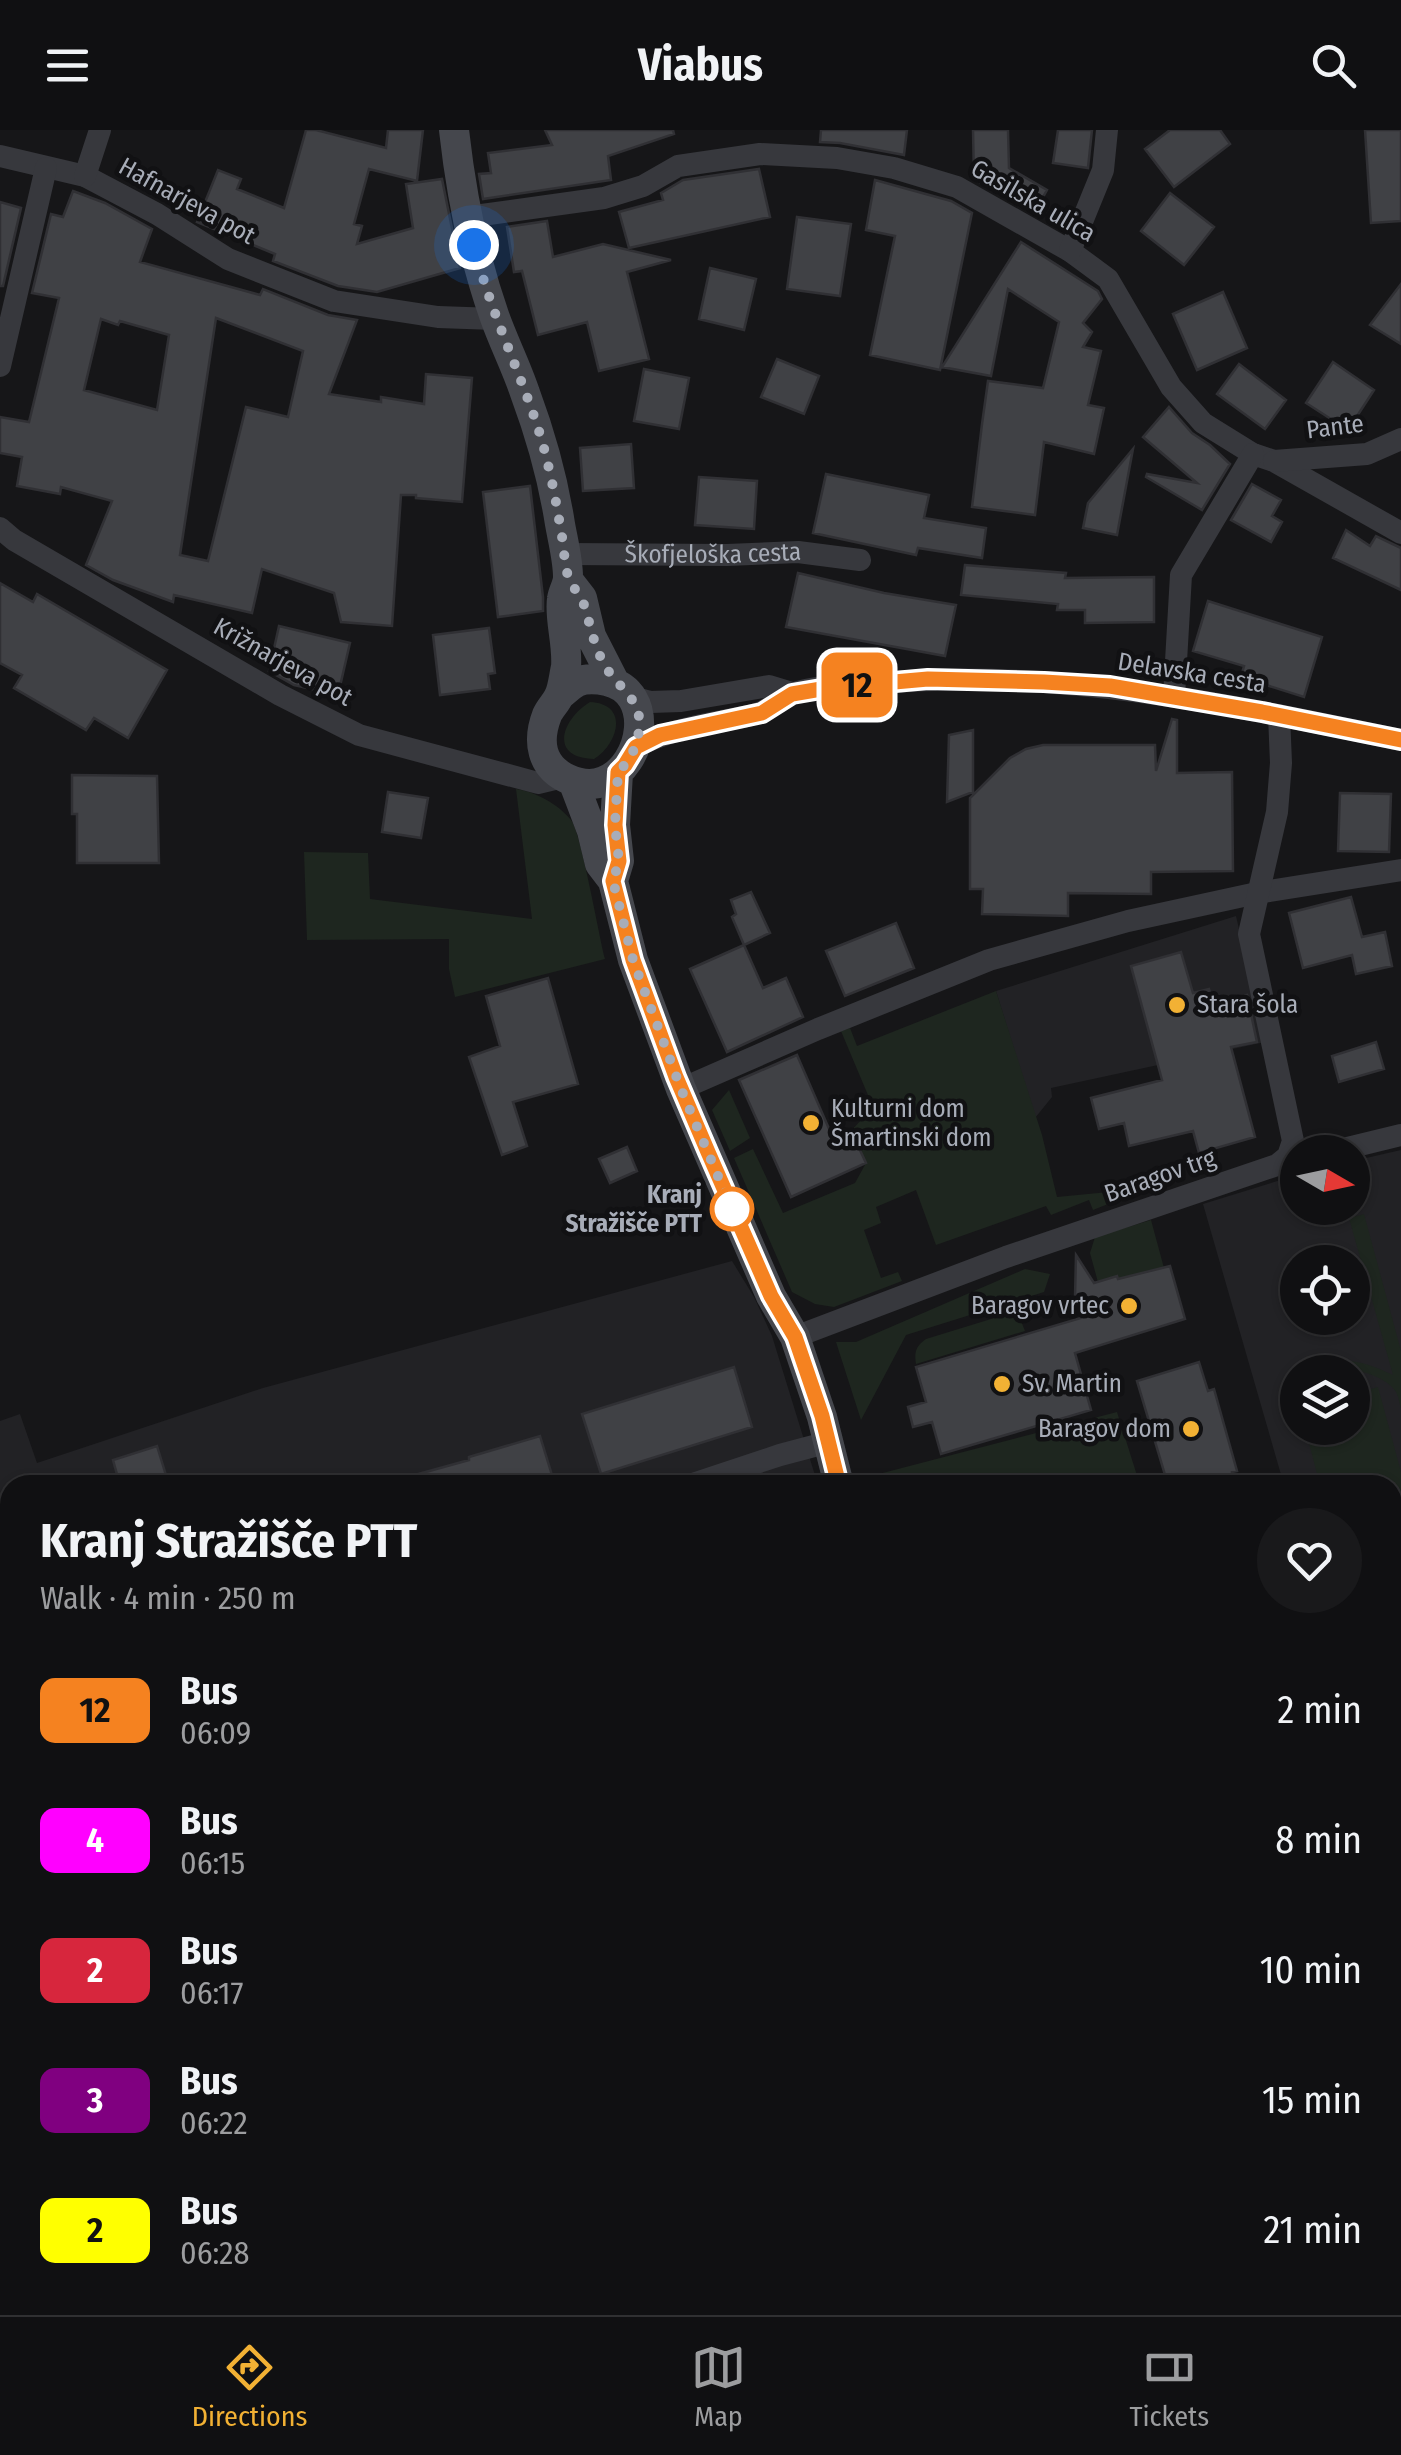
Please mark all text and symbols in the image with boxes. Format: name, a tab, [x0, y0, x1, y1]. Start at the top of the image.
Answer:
icon: menu	[40, 38, 95, 93]
text: Viabus	[638, 38, 763, 92]
icon: search	[1306, 38, 1361, 93]
street label: Hafnarjeva pot	[114, 151, 261, 251]
street label: Gasilska ulica	[965, 153, 1101, 249]
your location	[449, 220, 499, 270]
street label: Pante	[1305, 409, 1365, 445]
street label: Škofjeloška cesta	[625, 537, 802, 570]
street label: Križnarjeva pot	[208, 612, 358, 713]
street label: Delavska cesta	[1116, 646, 1268, 700]
line badge: 12	[812, 652, 902, 718]
text: 12	[841, 664, 873, 706]
place label: Stara šola	[1197, 990, 1298, 1020]
marker: Stara šola	[1166, 994, 1188, 1016]
place label: Kulturni dom Šmartinski dom	[831, 1094, 992, 1153]
marker: Kulturni dom Šmartinski dom	[800, 1112, 822, 1134]
north arrow	[1280, 1135, 1370, 1225]
map controls	[1280, 1135, 1370, 1445]
street label: Baragov trg	[1100, 1143, 1220, 1209]
place label: Kranj Stražišče PTT	[566, 1180, 703, 1239]
marker: Kranj Stražišče PTT	[711, 1188, 753, 1230]
button: locate	[1280, 1245, 1370, 1335]
place label: Baragov vrtec	[971, 1291, 1109, 1321]
marker: Baragov vrtec	[1118, 1295, 1140, 1317]
button: layers	[1280, 1355, 1370, 1445]
place label: Sv. Martin	[1022, 1369, 1122, 1399]
marker: Sv. Martin	[991, 1373, 1013, 1395]
place label: Baragov dom	[1038, 1414, 1171, 1444]
marker: Baragov dom	[1180, 1418, 1202, 1440]
button: heart	[1257, 1508, 1362, 1613]
text: Kranj Stražišče PTT	[40, 1512, 417, 1570]
text: Walk · 4 min · 250 m	[40, 1579, 296, 1617]
text: Bus	[180, 1668, 238, 1714]
text: 2 min	[1277, 1687, 1362, 1733]
text: 12	[79, 1689, 111, 1731]
text: 06:09	[180, 1714, 251, 1752]
text: Bus	[180, 1798, 238, 1844]
text: 8 min	[1275, 1817, 1362, 1863]
text: 4	[86, 1819, 104, 1861]
text: 06:15	[180, 1844, 245, 1882]
text: Bus	[180, 1928, 238, 1974]
text: 10 min	[1260, 1947, 1362, 1993]
text: 2	[87, 1949, 103, 1991]
text: 06:17	[180, 1974, 243, 2012]
text: Bus	[180, 2058, 238, 2104]
text: 15 min	[1262, 2077, 1362, 2123]
text: 3	[87, 2079, 103, 2121]
text: 06:22	[180, 2104, 248, 2142]
text: Bus	[180, 2188, 238, 2234]
text: 21 min	[1264, 2207, 1362, 2253]
text: 2	[87, 2209, 103, 2251]
text: 06:28	[180, 2234, 249, 2272]
tab: Directions	[192, 2340, 308, 2433]
tab: Map	[691, 2340, 746, 2433]
tab: Tickets	[1129, 2340, 1209, 2433]

